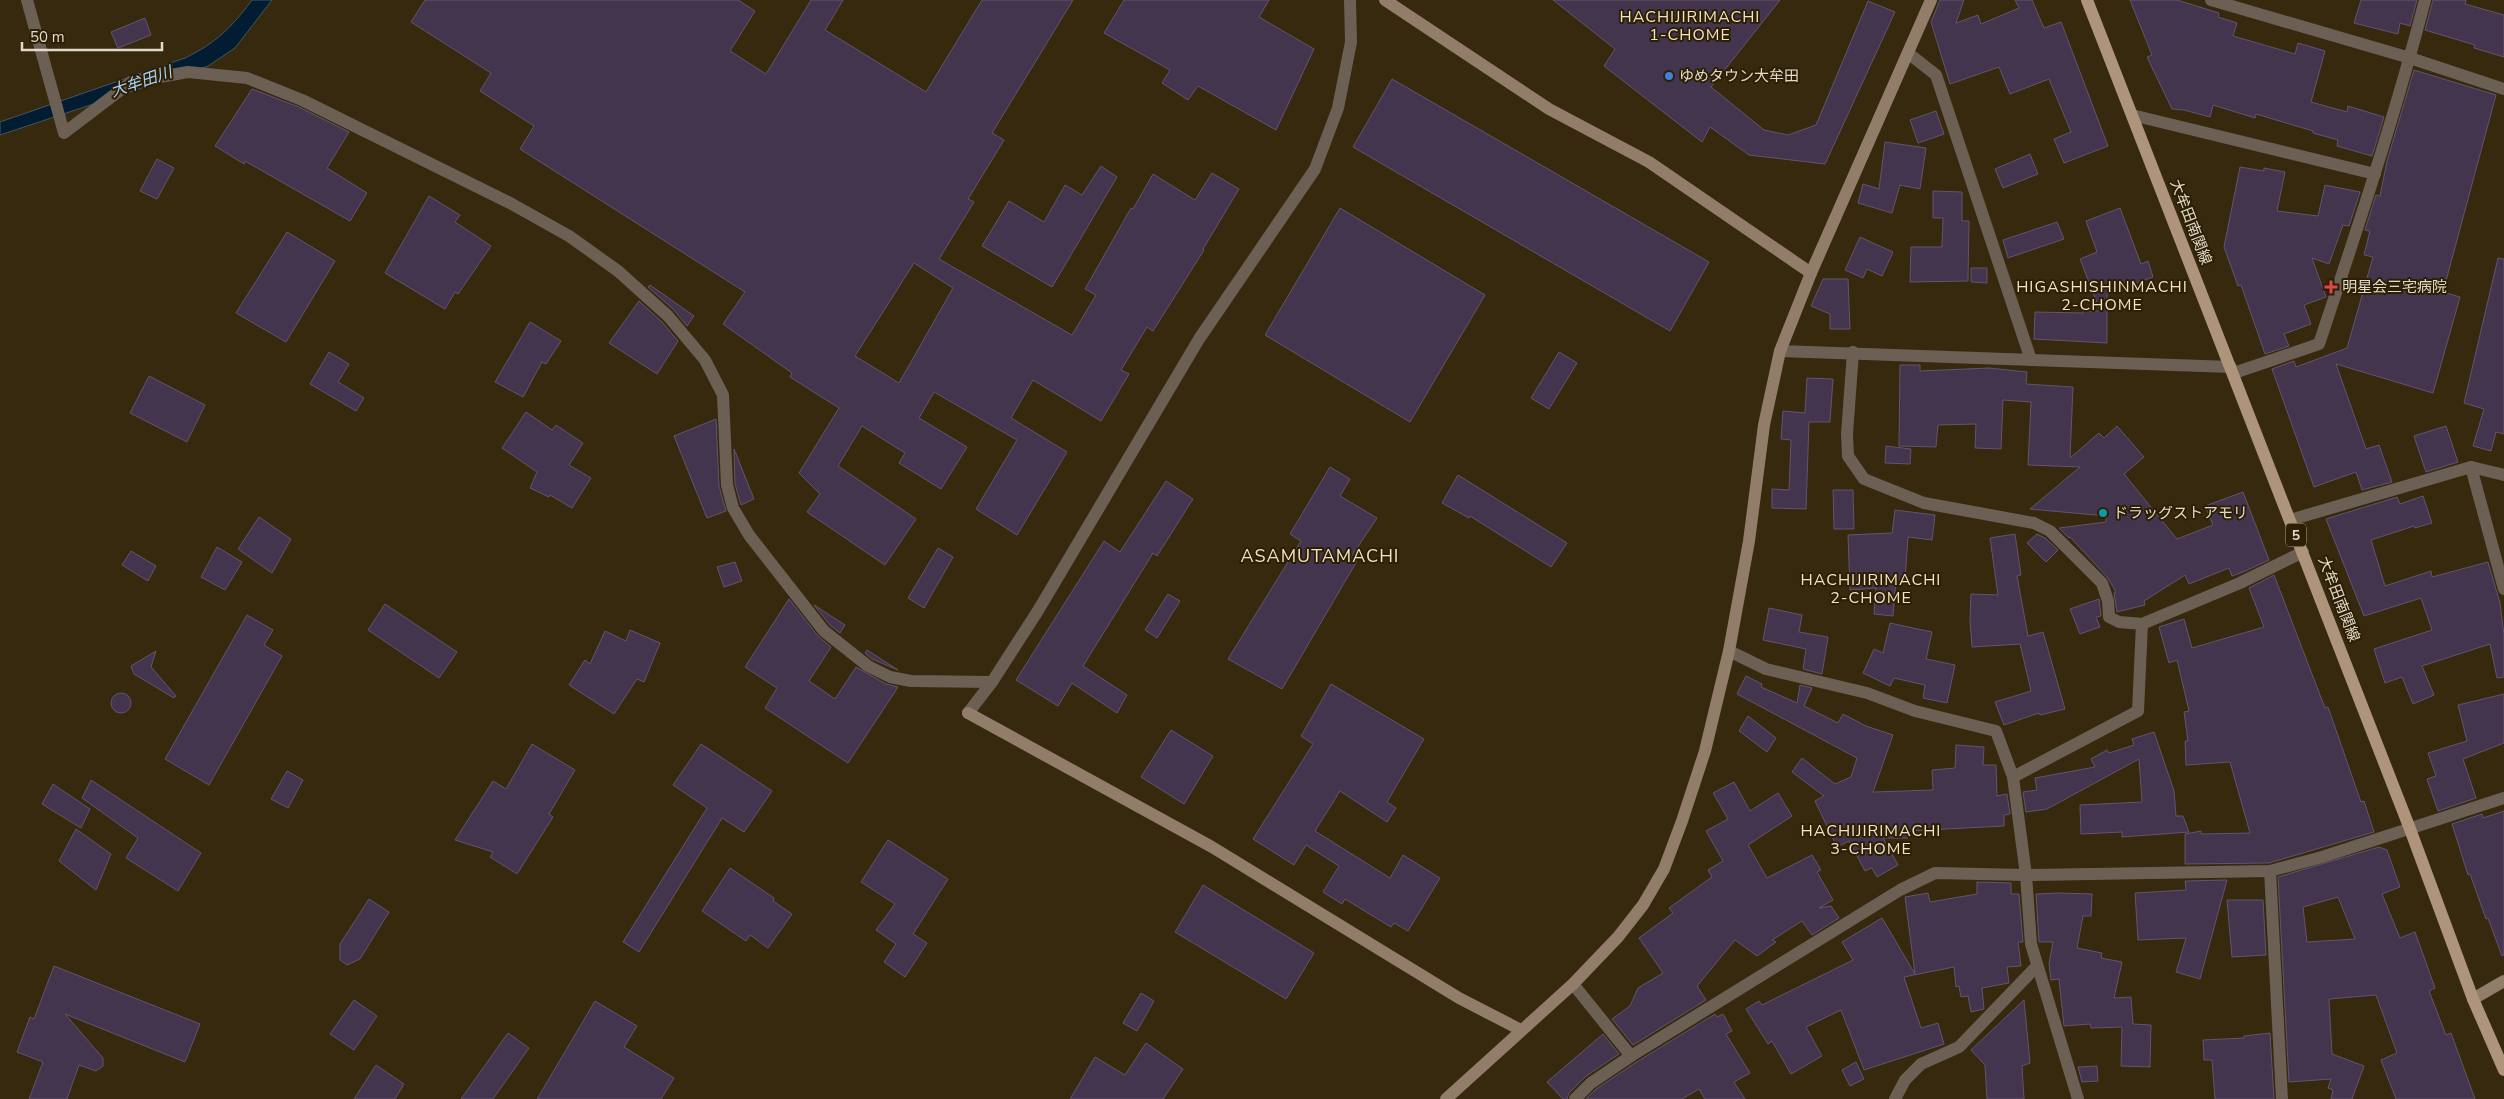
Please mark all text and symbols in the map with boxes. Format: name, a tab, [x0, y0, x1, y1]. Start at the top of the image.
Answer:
district label: HACHIJIRIMACHI 1-CHOME	[1620, 6, 1760, 46]
scale bar	[22, 20, 162, 52]
text: 50 m	[30, 27, 65, 47]
water label: 大牟田川	[107, 60, 177, 103]
place label: ゆめタウン大牟田	[1679, 66, 1799, 86]
marker: ゆめタウン大牟田	[1663, 70, 1675, 82]
street label: 大牟田南関線	[2166, 176, 2216, 268]
district label: HIGASHISHINMACHI 2-CHOME	[2016, 276, 2188, 316]
place label: 明星会三宅病院	[2342, 277, 2447, 297]
marker: 明星会三宅病院	[2324, 280, 2338, 294]
place label: ドラッグストアモリ	[2113, 503, 2248, 523]
marker: ドラッグストアモリ	[2097, 507, 2109, 519]
road number: 5	[2286, 524, 2306, 546]
district label: ASAMUTAMACHI	[1241, 544, 1399, 568]
street label: 大牟田南関線	[2314, 553, 2364, 645]
district label: HACHIJIRIMACHI 2-CHOME	[1801, 569, 1941, 609]
district label: HACHIJIRIMACHI 3-CHOME	[1801, 820, 1941, 860]

